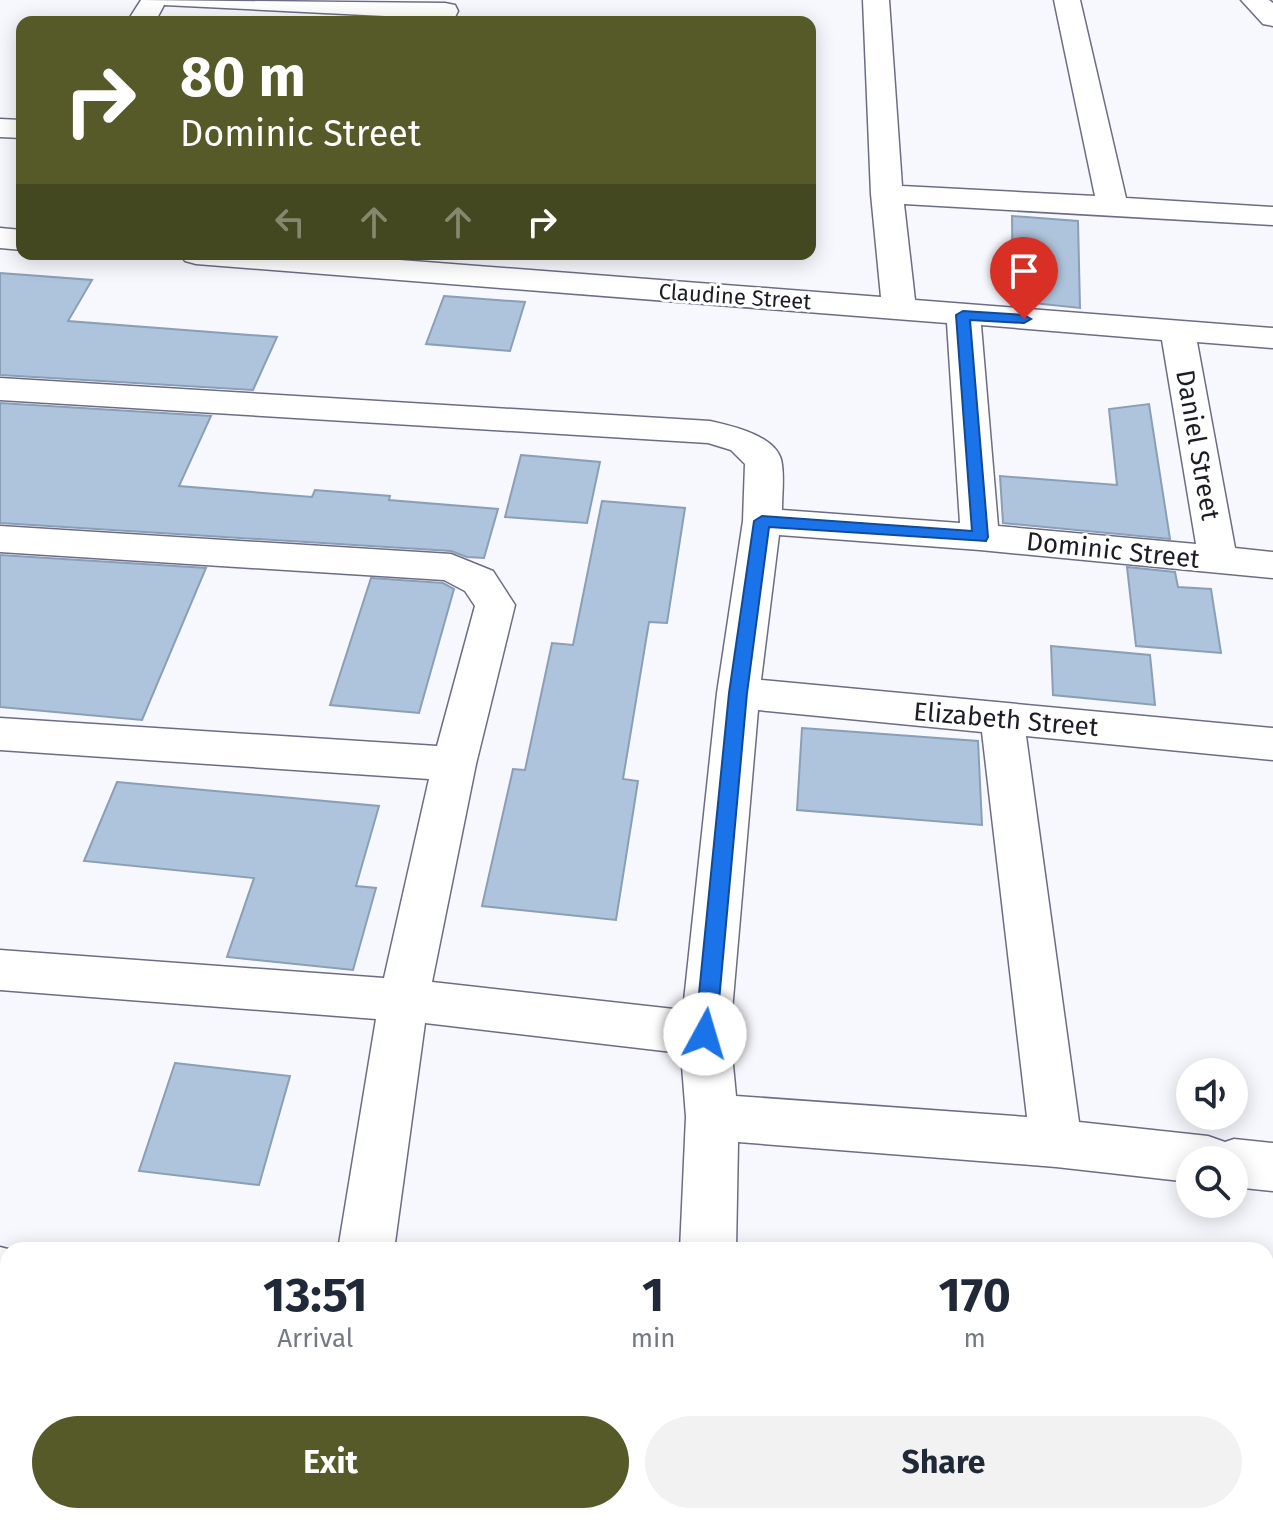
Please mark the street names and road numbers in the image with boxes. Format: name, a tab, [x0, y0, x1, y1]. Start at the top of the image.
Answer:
street label: Claudine Street	[658, 278, 812, 315]
street label: Daniel Street	[1169, 367, 1226, 523]
street label: Dominic Street	[1025, 526, 1202, 575]
street label: Elizabeth Street	[912, 696, 1100, 743]

